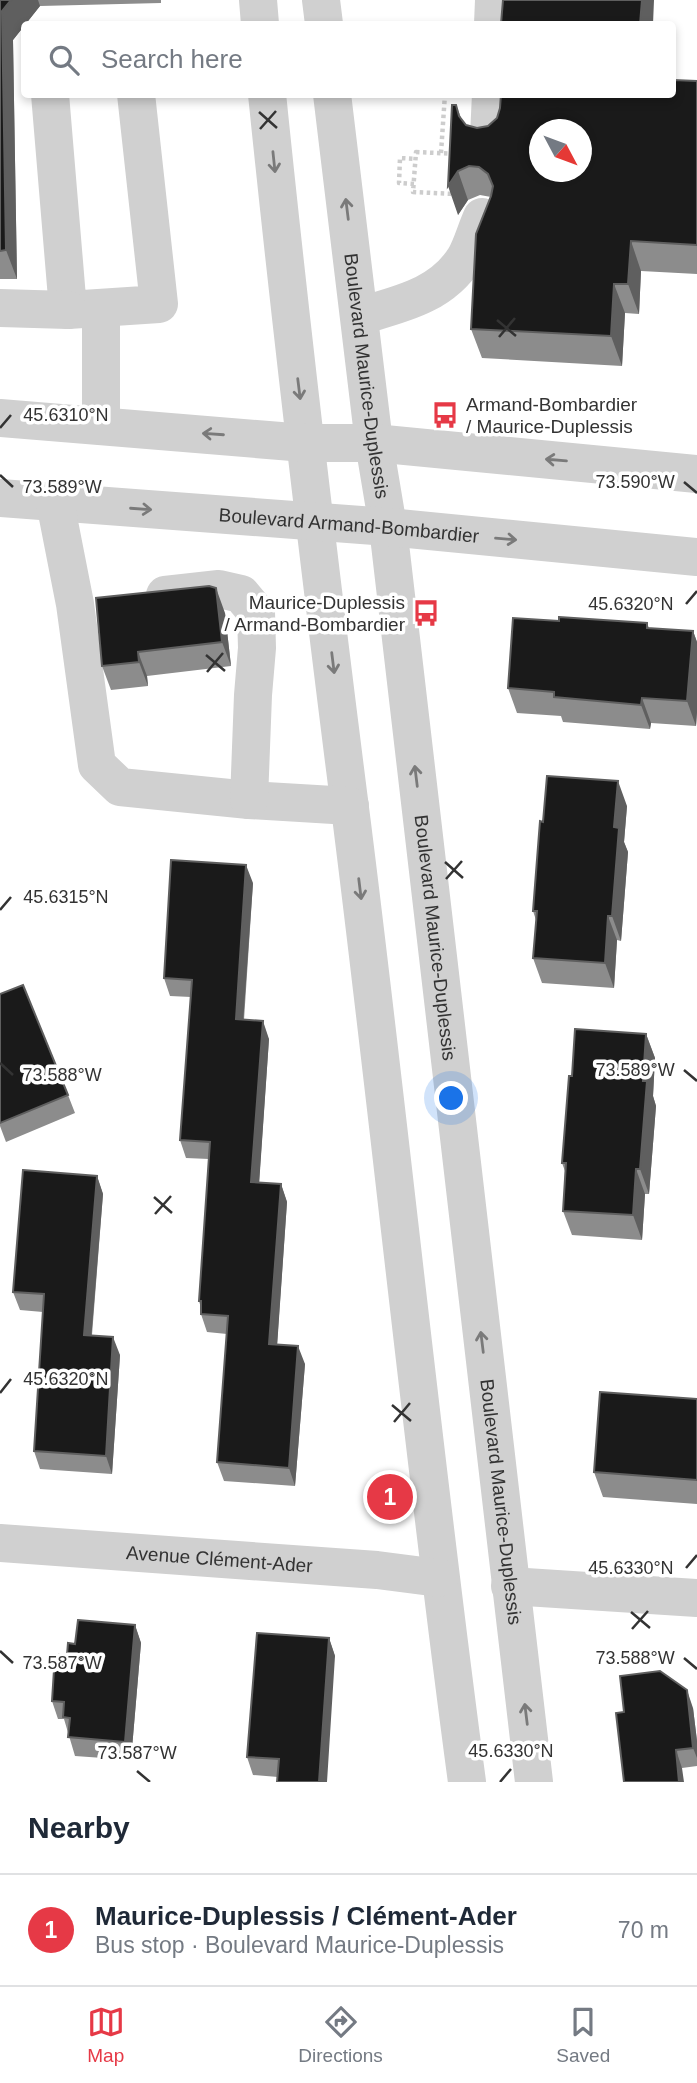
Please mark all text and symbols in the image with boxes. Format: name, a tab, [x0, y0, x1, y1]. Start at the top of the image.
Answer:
search box	[21, 21, 676, 98]
icon: search	[45, 41, 83, 79]
text: Search here	[101, 44, 243, 74]
north arrow	[529, 119, 592, 182]
one-way arrow	[268, 151, 281, 173]
one-way arrow	[340, 199, 353, 221]
street label: Boulevard Maurice-Duplessis	[340, 252, 393, 500]
one-way arrow	[292, 377, 305, 399]
place label: Armand-Bombardier / Maurice-Duplessis	[466, 394, 638, 437]
bus stop icon: Armand-Bombardier / Maurice-Duplessis	[430, 400, 460, 430]
text: 45.6310°N	[23, 405, 109, 425]
one-way arrow	[202, 427, 225, 440]
one-way arrow	[545, 454, 568, 467]
text: 73.590°W	[595, 472, 675, 492]
text: 73.589°W	[22, 477, 102, 497]
one-way arrow	[130, 503, 152, 516]
street label: Boulevard Armand-Bombardier	[218, 504, 481, 547]
one-way arrow	[494, 532, 517, 545]
place label: Maurice-Duplessis / Armand-Bombardier	[224, 592, 406, 635]
text: 45.6320°N	[588, 594, 674, 614]
bus stop icon: Maurice-Duplessis / Armand-Bombardier	[411, 598, 441, 628]
one-way arrow	[326, 651, 339, 674]
one-way arrow	[409, 765, 422, 787]
street label: Boulevard Maurice-Duplessis	[411, 814, 460, 1062]
one-way arrow	[353, 877, 366, 900]
text: 45.6315°N	[23, 887, 109, 907]
text: 73.589°W	[595, 1060, 675, 1080]
text: 73.588°W	[22, 1065, 102, 1085]
your location	[434, 1081, 468, 1115]
one-way arrow	[475, 1331, 488, 1354]
text: 45.6320°N	[23, 1369, 109, 1389]
street label: Boulevard Maurice-Duplessis	[476, 1378, 526, 1626]
pin: 1	[367, 1471, 413, 1523]
street label: Avenue Clément-Ader	[126, 1542, 314, 1576]
text: 45.6330°N	[588, 1558, 674, 1578]
text: 73.588°W	[595, 1648, 675, 1668]
text: 73.587°W	[22, 1653, 102, 1673]
one-way arrow	[519, 1703, 532, 1726]
text: 45.6330°N	[468, 1741, 554, 1761]
text: 73.587°W	[97, 1743, 177, 1763]
text: Nearby	[28, 1811, 130, 1844]
text: Maurice-Duplessis / Clément-Ader	[95, 1901, 517, 1931]
text: 1	[45, 1917, 57, 1943]
text: 70 m	[618, 1917, 669, 1943]
text: Bus stop · Boulevard Maurice-Duplessis	[95, 1932, 504, 1958]
tab: Map	[87, 2003, 125, 2067]
tab: Directions	[298, 2003, 383, 2067]
tab: Saved	[556, 2003, 610, 2067]

